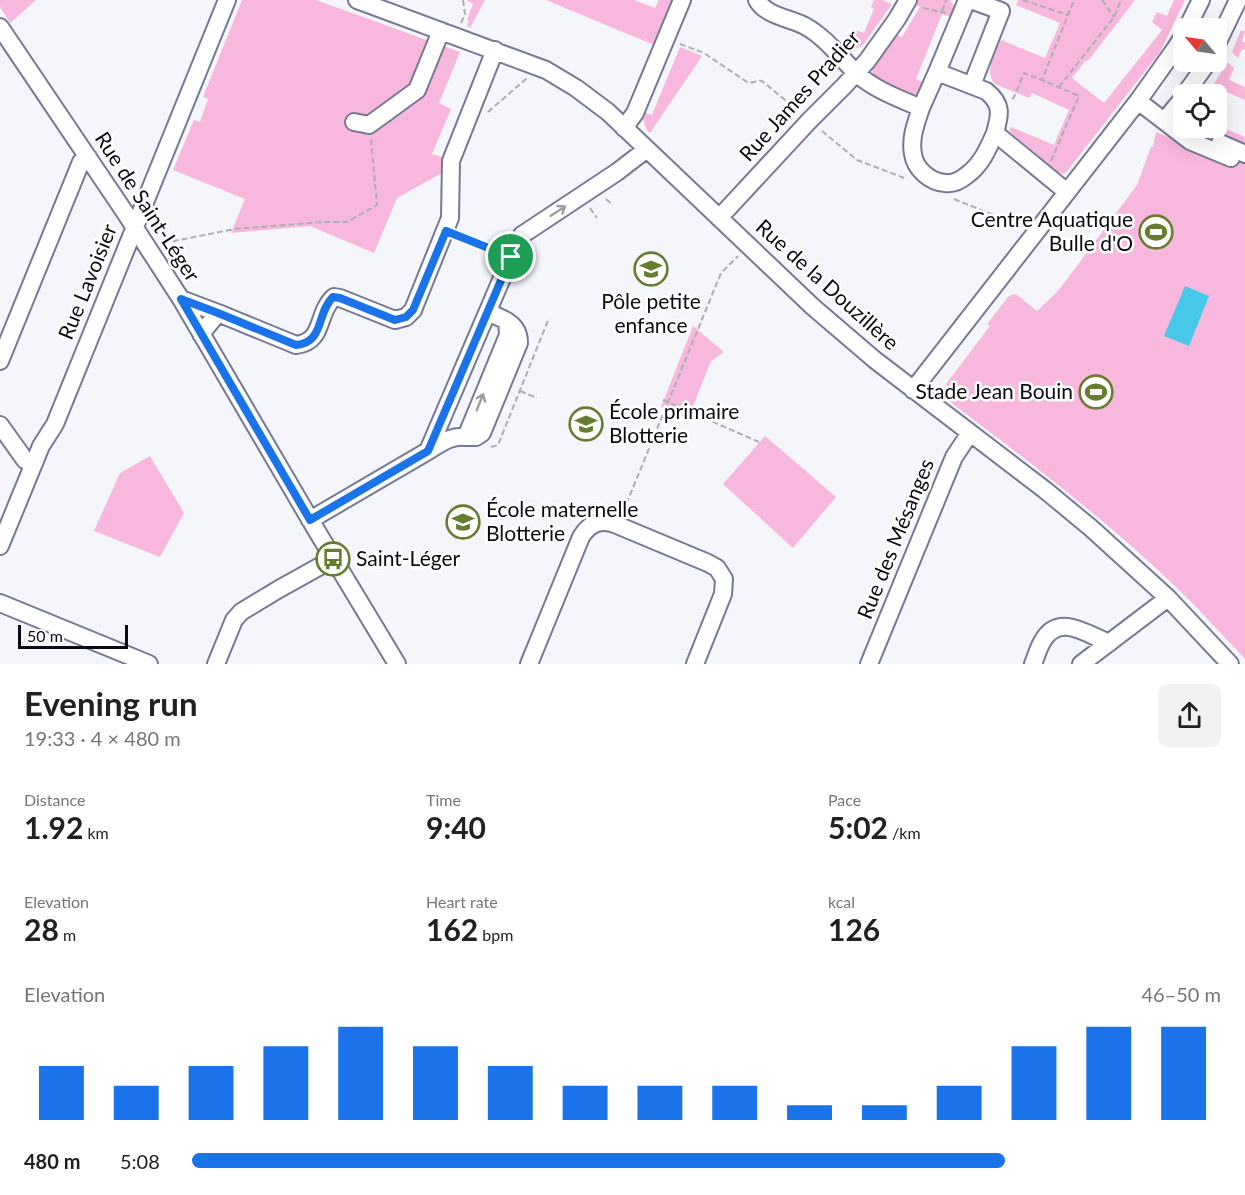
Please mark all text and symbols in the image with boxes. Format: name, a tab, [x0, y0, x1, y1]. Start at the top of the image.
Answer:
north arrow	[1173, 18, 1227, 72]
map controls	[1173, 18, 1227, 138]
street label: Rue James Pradier	[733, 24, 865, 166]
button: locate	[1173, 84, 1227, 138]
street label: Rue de Saint-Léger	[91, 127, 206, 286]
one-way arrow	[549, 204, 566, 217]
place label: Centre Aquatique Bulle d'O	[971, 206, 1133, 255]
street label: Rue de la Douzillère	[752, 213, 904, 354]
sports icon: Centre Aquatique Bulle d'O	[1138, 214, 1174, 250]
street label: Rue Lavoisier	[52, 220, 121, 343]
pin	[485, 231, 536, 282]
icon: arrive	[494, 240, 527, 273]
school or university icon: Pôle petite enfance	[633, 251, 669, 287]
place label: Pôle petite enfance	[601, 288, 701, 337]
sports icon: Stade Jean Bouin	[1078, 374, 1114, 410]
place label: Stade Jean Bouin	[916, 378, 1073, 403]
one-way arrow	[475, 393, 486, 411]
place label: École primaire Blotterie	[609, 398, 739, 447]
school or university icon: École primaire Blotterie	[568, 406, 604, 442]
street label: Rue des Mésanges	[851, 455, 938, 622]
place label: École maternelle Blotterie	[486, 496, 638, 545]
school or university icon: École maternelle Blotterie	[445, 504, 481, 540]
bus stop icon: Saint-Léger	[315, 541, 351, 577]
place label: Saint-Léger	[356, 545, 461, 570]
scale bar	[18, 622, 128, 650]
text: 50 m	[27, 626, 63, 645]
text: Evening run	[24, 683, 198, 723]
button: share	[1158, 684, 1221, 747]
text: 19:33 · 4 × 480 m	[24, 726, 181, 750]
text: Distance	[24, 790, 85, 809]
text: Time	[426, 790, 461, 809]
text: Pace	[828, 790, 861, 809]
text: 1.92	[24, 809, 83, 845]
text: 9:40	[426, 809, 486, 845]
text: 5:02	[828, 809, 888, 845]
text: km	[83, 823, 109, 842]
text: /km	[888, 823, 921, 842]
text: Elevation	[24, 892, 89, 911]
text: Heart rate	[426, 892, 498, 911]
text: kcal	[828, 892, 855, 911]
text: 28	[24, 911, 59, 947]
text: 162	[426, 911, 478, 947]
text: 126	[828, 911, 880, 947]
text: m	[59, 925, 76, 944]
text: bpm	[478, 925, 513, 944]
text: Elevation	[24, 982, 105, 1006]
text: 46–50 m	[1141, 982, 1221, 1006]
text: 480 m	[24, 1149, 80, 1173]
text: 5:08	[120, 1149, 160, 1173]

